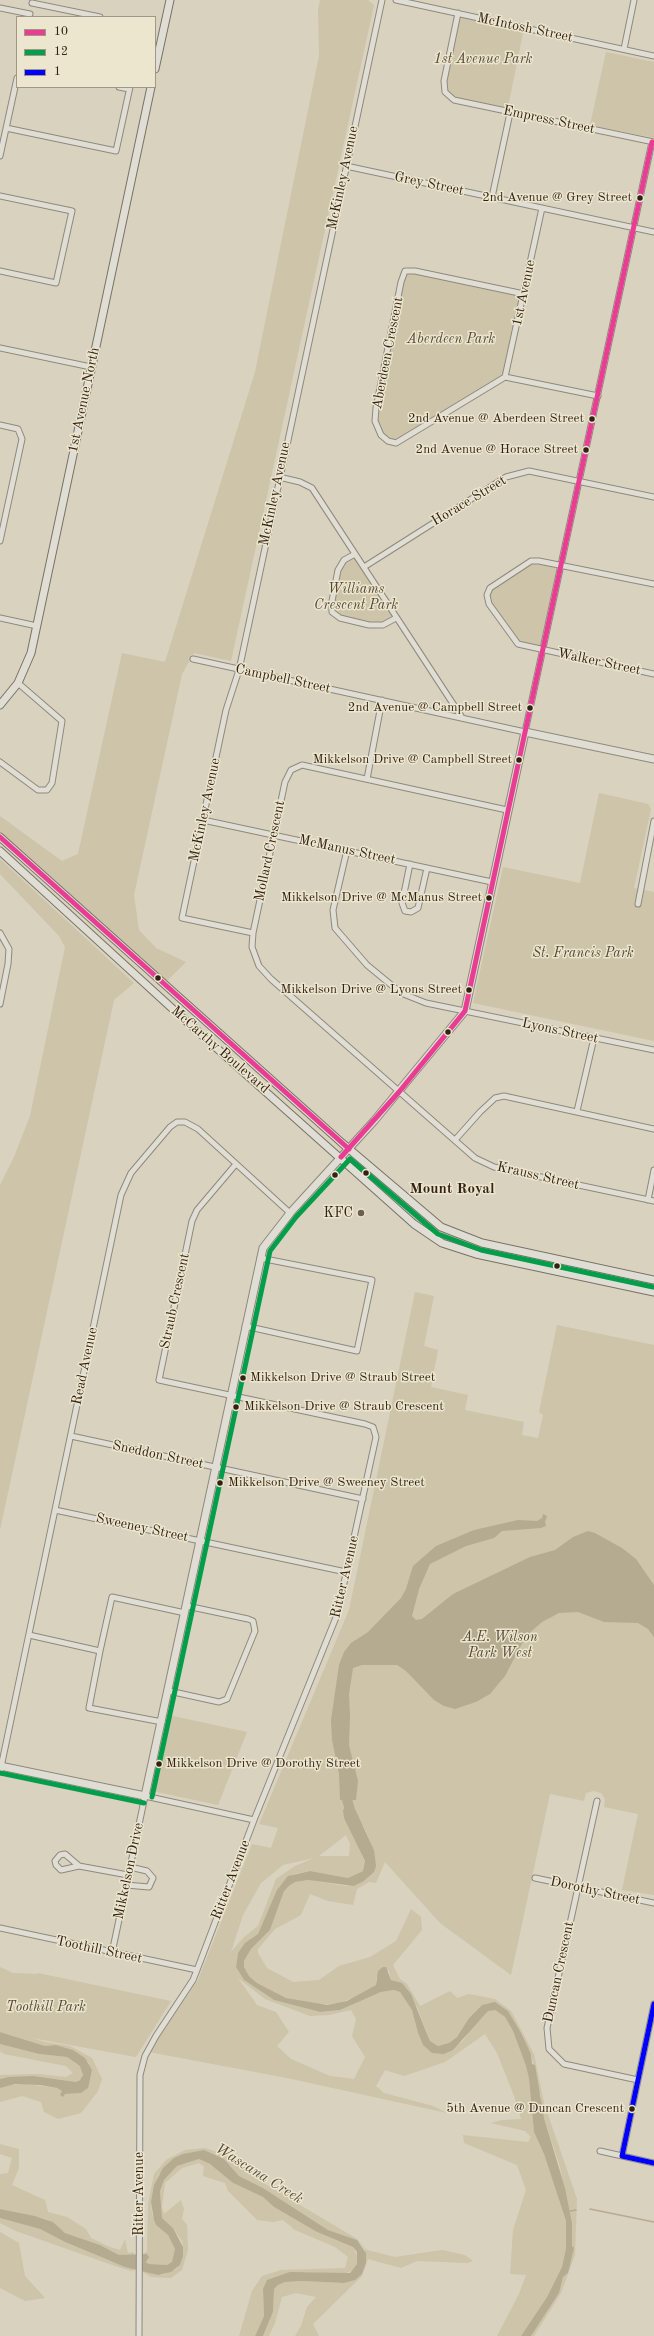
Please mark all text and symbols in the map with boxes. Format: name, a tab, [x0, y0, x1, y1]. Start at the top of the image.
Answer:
street label: McIntosh Street	[476, 10, 574, 46]
legend	[16, 16, 156, 88]
text: 10	[54, 26, 68, 38]
text: 12	[54, 46, 68, 58]
park label: 1st Avenue Park	[434, 51, 532, 67]
text: 1	[54, 66, 61, 78]
street label: Empress Street	[502, 102, 596, 138]
street label: McKinley Avenue	[324, 125, 362, 231]
street label: Grey Street	[393, 168, 465, 200]
place label: 2nd Avenue @ Grey Street	[482, 190, 632, 206]
marker: 2nd Avenue @ Grey Street	[635, 193, 645, 203]
street label: 1st Avenue	[509, 258, 539, 328]
street label: Aberdeen Crescent	[369, 295, 407, 411]
park label: Aberdeen Park	[407, 331, 495, 347]
street label: 1st Avenue North	[65, 346, 103, 454]
place label: 2nd Avenue @ Aberdeen Street	[408, 411, 584, 427]
marker: 2nd Avenue @ Aberdeen Street	[587, 414, 597, 424]
street label: McKinley Avenue	[256, 441, 294, 547]
place label: 2nd Avenue @ Horace Street	[416, 442, 578, 458]
marker: 2nd Avenue @ Horace Street	[581, 445, 591, 455]
street label: Horace Street	[429, 472, 509, 530]
park label: Williams Crescent Park	[314, 581, 398, 614]
street label: Walker Street	[556, 645, 642, 679]
street label: Campbell Street	[234, 661, 332, 697]
place label: 2nd Avenue @ Campbell Street	[348, 700, 522, 716]
marker: 2nd Avenue @ Campbell Street	[525, 703, 535, 713]
place label: Mikkelson Drive @ Campbell Street	[313, 752, 512, 768]
marker: Mikkelson Drive @ Campbell Street	[514, 755, 524, 765]
street label: McKinley Avenue	[186, 757, 224, 863]
street label: Mollard Crescent	[251, 799, 289, 903]
street label: McManus Street	[297, 832, 397, 868]
place label: Mikkelson Drive @ McManus Street	[281, 890, 482, 906]
marker: Mikkelson Drive @ McManus Street	[484, 893, 494, 903]
park label: St. Francis Park	[532, 945, 634, 961]
unlabelled marker	[153, 973, 163, 983]
place label: Mikkelson Drive @ Lyons Street	[280, 982, 462, 998]
marker: Mikkelson Drive @ Lyons Street	[464, 985, 474, 995]
street label: McCarthy Boulevard	[167, 1003, 273, 1097]
street label: Lyons Street	[520, 1015, 600, 1047]
unlabelled marker	[443, 1027, 453, 1037]
street label: Krauss Street	[495, 1158, 581, 1194]
unlabelled marker	[361, 1168, 371, 1178]
unlabelled marker	[330, 1170, 340, 1180]
district label: Mount Royal	[409, 1180, 495, 1198]
place label: KFC	[324, 1205, 353, 1221]
marker: KFC	[356, 1208, 366, 1218]
street label: Straub Crescent	[157, 1252, 193, 1350]
unlabelled marker	[552, 1261, 562, 1271]
street label: Read Avenue	[69, 1326, 101, 1406]
place label: Mikkelson Drive @ Straub Street	[250, 1370, 435, 1386]
marker: Mikkelson Drive @ Straub Street	[238, 1373, 248, 1383]
place label: Mikkelson Drive @ Straub Crescent	[244, 1399, 444, 1415]
marker: Mikkelson Drive @ Straub Crescent	[231, 1402, 241, 1412]
street label: Sneddon Street	[111, 1437, 205, 1473]
place label: Mikkelson Drive @ Sweeney Street	[228, 1475, 425, 1491]
marker: Mikkelson Drive @ Sweeney Street	[215, 1478, 225, 1488]
street label: Sweeney Street	[94, 1510, 190, 1546]
street label: Ritter Avenue	[327, 1534, 363, 1620]
park label: A.E. Wilson Park West	[462, 1629, 538, 1662]
place label: Mikkelson Drive @ Dorothy Street	[166, 1756, 360, 1772]
marker: Mikkelson Drive @ Dorothy Street	[154, 1759, 164, 1769]
street label: Mikkelson Drive	[111, 1821, 147, 1921]
street label: Ritter Avenue	[208, 1838, 254, 1922]
street label: Dorothy Street	[549, 1873, 641, 1909]
street label: Duncan Crescent	[540, 1920, 578, 2024]
street label: Toothill Street	[54, 1933, 144, 1967]
park label: Toothill Park	[6, 1999, 86, 2015]
place label: 5th Avenue @ Duncan Crescent	[446, 2101, 624, 2117]
marker: 5th Avenue @ Duncan Crescent	[627, 2104, 637, 2114]
water label: Wascana Creek	[212, 2140, 306, 2208]
street label: Ritter Avenue	[131, 2152, 147, 2236]

